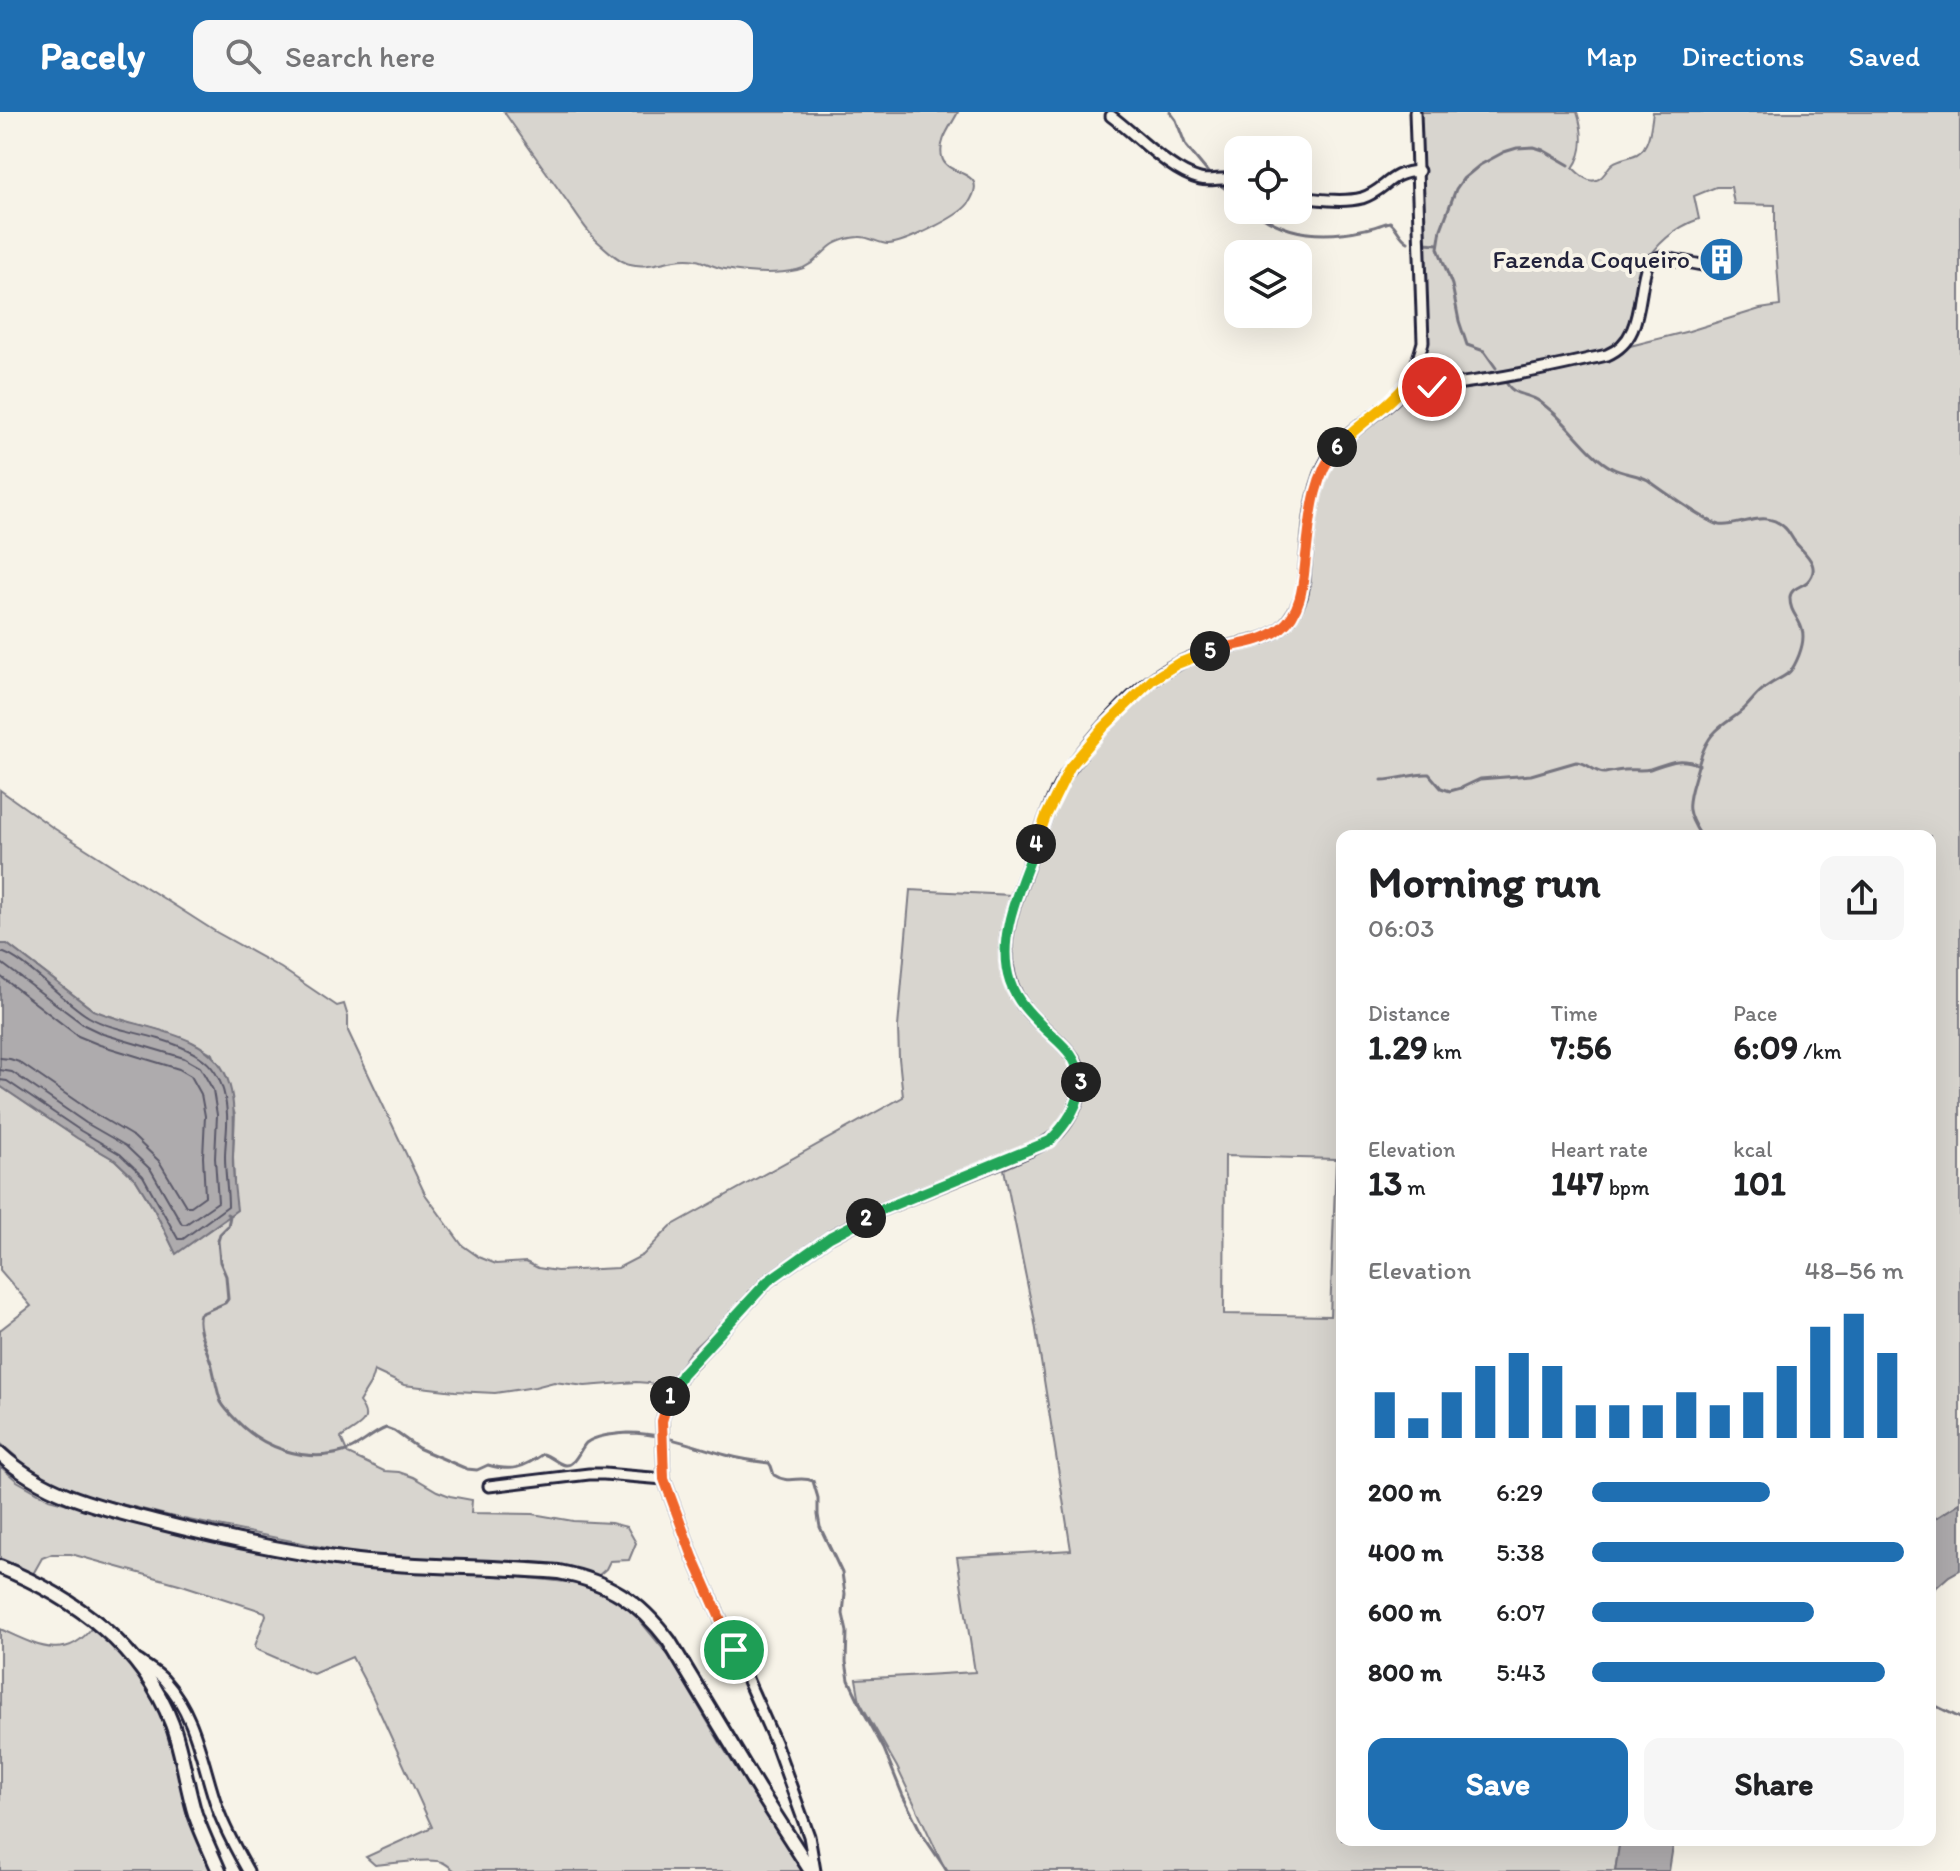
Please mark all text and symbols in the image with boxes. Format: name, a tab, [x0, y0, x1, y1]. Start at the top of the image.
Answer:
search box	[193, 20, 753, 92]
text: Pacely	[40, 33, 145, 79]
icon: search	[221, 34, 265, 78]
text: Search here	[285, 38, 435, 75]
text: Map	[1586, 39, 1637, 73]
text: Directions	[1681, 39, 1805, 73]
text: Saved	[1849, 39, 1920, 73]
map controls	[1224, 136, 1312, 328]
button: locate	[1224, 136, 1312, 224]
building icon: Fazenda Coqueiro	[1697, 235, 1745, 283]
button: layers	[1224, 240, 1312, 328]
place label: Fazenda Coqueiro	[1493, 243, 1690, 275]
pin	[1398, 353, 1466, 421]
icon: check	[1410, 365, 1454, 409]
pin: 6	[1317, 427, 1357, 467]
text: 6	[1331, 433, 1343, 460]
pin: 5	[1190, 631, 1230, 671]
text: 5	[1204, 637, 1216, 664]
pin: 4	[1016, 824, 1056, 864]
text: 4	[1029, 830, 1043, 857]
text: Morning run	[1368, 855, 1601, 908]
button: share	[1820, 856, 1904, 940]
text: 06:03	[1368, 912, 1434, 944]
text: Distance	[1368, 1000, 1450, 1027]
text: Time	[1551, 1000, 1598, 1027]
text: Pace	[1733, 1000, 1777, 1027]
text: 1.29	[1368, 1027, 1428, 1068]
text: 7:56	[1551, 1027, 1612, 1068]
text: 6:09	[1733, 1027, 1798, 1068]
text: km	[1428, 1038, 1462, 1065]
text: /km	[1798, 1038, 1842, 1065]
pin: 3	[1061, 1062, 1101, 1102]
text: 3	[1075, 1068, 1087, 1095]
text: Elevation	[1368, 1136, 1455, 1163]
text: Heart rate	[1551, 1136, 1648, 1163]
text: kcal	[1733, 1136, 1772, 1163]
text: 13	[1368, 1163, 1402, 1204]
text: 147	[1551, 1163, 1604, 1204]
text: 101	[1733, 1163, 1786, 1204]
text: m	[1402, 1174, 1426, 1201]
text: bpm	[1604, 1174, 1650, 1201]
pin: 2	[846, 1198, 886, 1238]
text: 2	[860, 1204, 872, 1231]
text: Elevation	[1368, 1254, 1471, 1286]
text: 48–56 m	[1804, 1254, 1904, 1286]
pin: 1	[650, 1376, 690, 1416]
text: 1	[665, 1382, 675, 1409]
text: 200 m	[1368, 1476, 1441, 1508]
text: 6:29	[1496, 1476, 1543, 1508]
text: 400 m	[1368, 1536, 1443, 1568]
text: 5:38	[1496, 1536, 1544, 1568]
text: 600 m	[1368, 1596, 1442, 1628]
text: 6:07	[1496, 1596, 1545, 1628]
pin	[700, 1616, 768, 1684]
icon: arrive	[712, 1628, 756, 1672]
text: 800 m	[1368, 1656, 1442, 1688]
text: 5:43	[1496, 1656, 1546, 1688]
button: Save	[1368, 1738, 1628, 1830]
button: Share	[1644, 1738, 1904, 1830]

